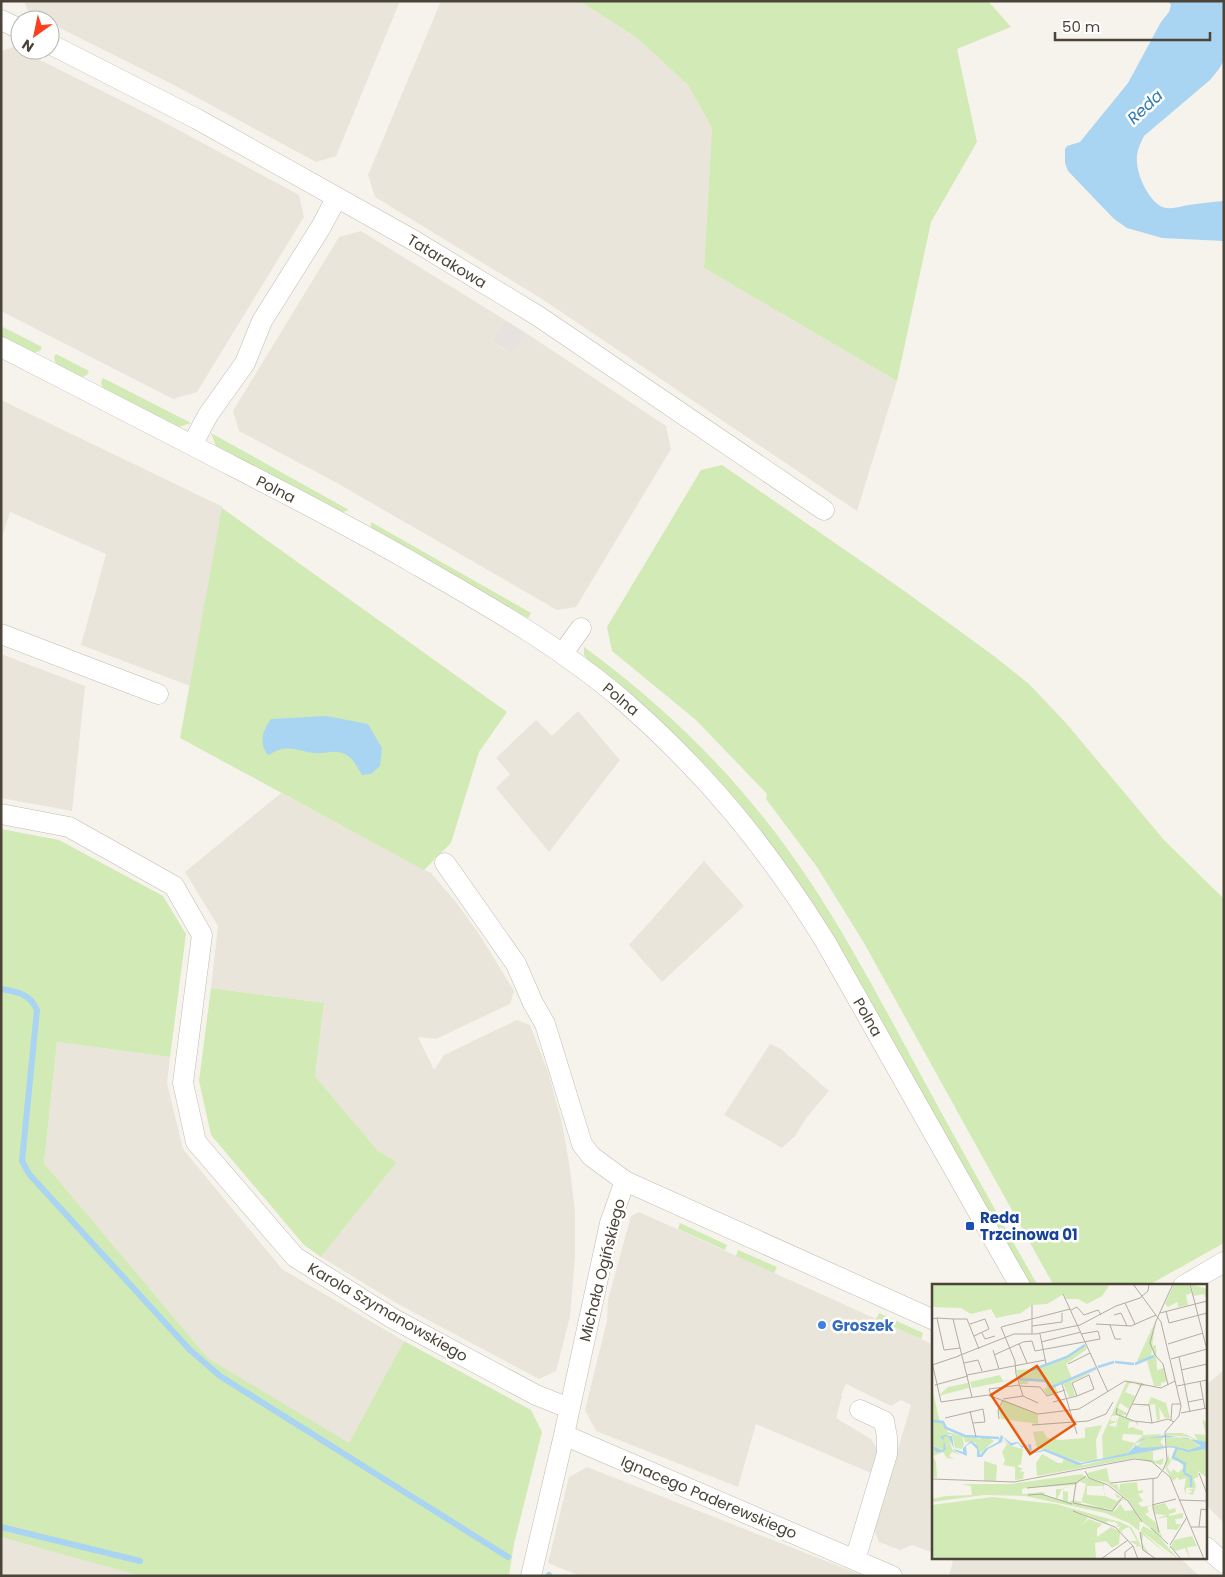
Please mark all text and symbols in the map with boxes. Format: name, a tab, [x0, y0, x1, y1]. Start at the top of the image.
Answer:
north arrow	[10, 10, 60, 60]
scale bar	[1055, 10, 1210, 42]
text: 50 m	[1062, 16, 1100, 37]
text: N	[18, 35, 38, 57]
water label: Reda	[1122, 84, 1168, 129]
street label: Tatarakowa	[403, 229, 491, 293]
street label: Polna	[253, 470, 299, 508]
street label: Polna	[598, 678, 644, 720]
street label: Polna	[848, 994, 888, 1040]
street label: Michała Ogińskiego	[574, 1196, 630, 1344]
place label: Reda Trzcinowa 01	[980, 1207, 1078, 1245]
marker: Reda Trzcinowa 01	[964, 1220, 976, 1232]
street label: Karola Szymanowskiego	[304, 1258, 472, 1366]
inset map	[932, 1284, 1208, 1560]
place label: Groszek	[832, 1315, 894, 1336]
marker: Groszek	[816, 1319, 828, 1331]
street label: Ignacego Paderewskiego	[618, 1450, 800, 1544]

